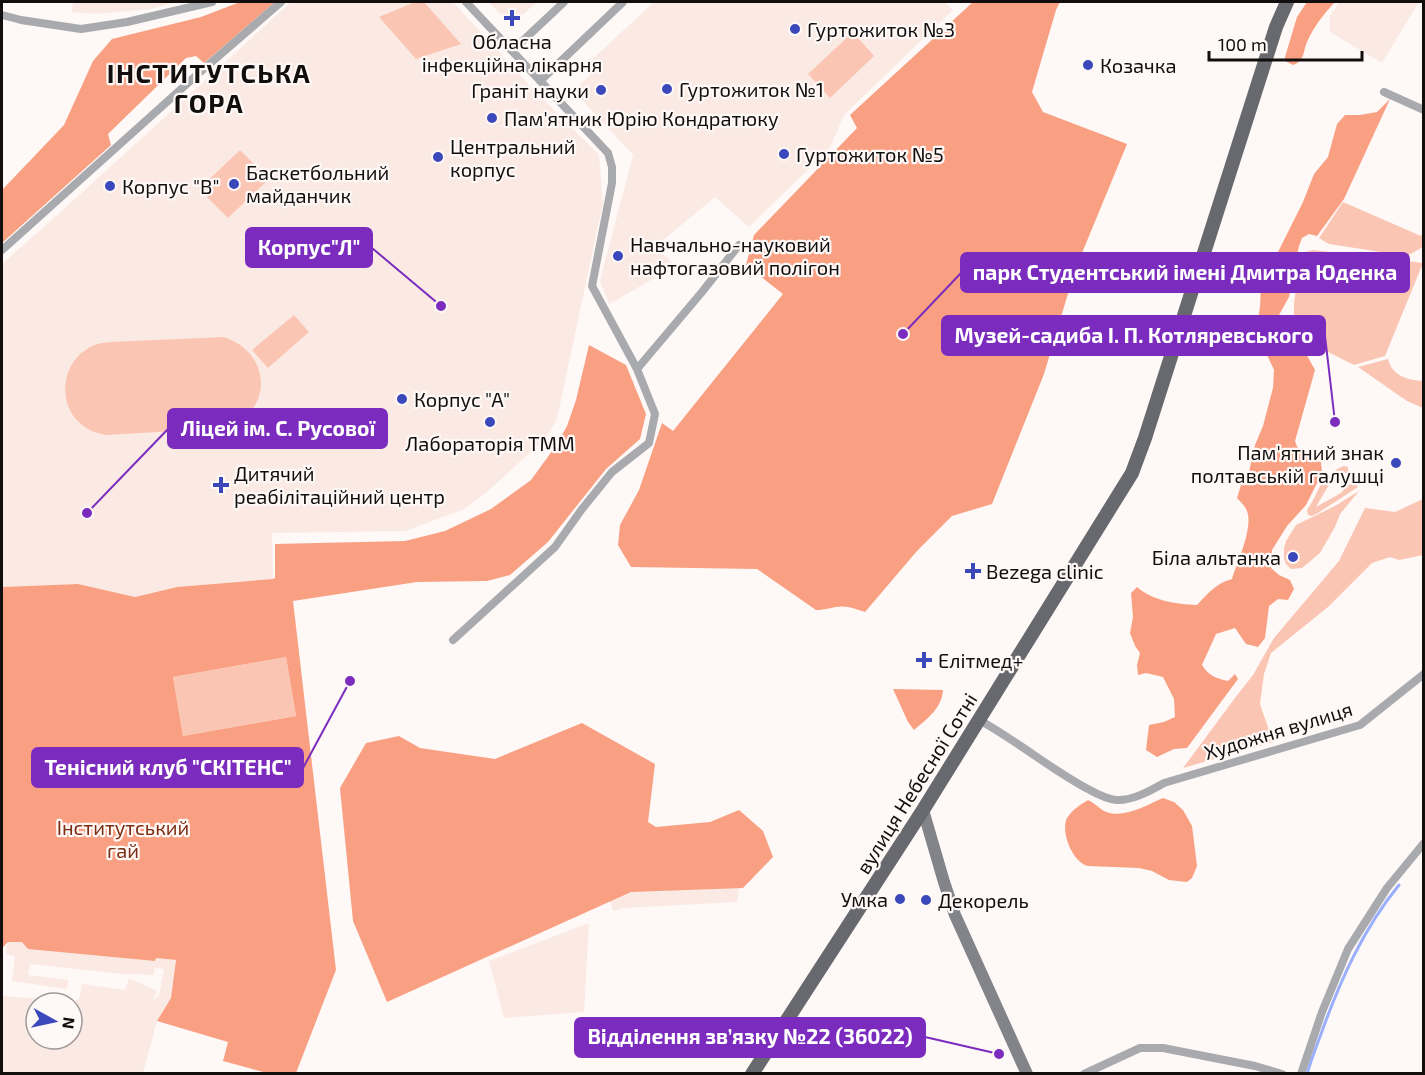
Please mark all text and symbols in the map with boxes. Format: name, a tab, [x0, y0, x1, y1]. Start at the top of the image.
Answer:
marker: Обласна інфекційна лікарня	[503, 9, 521, 27]
place label: Гуртожиток №3	[807, 17, 955, 42]
marker: Гуртожиток №3	[788, 22, 802, 36]
scale bar	[1209, 24, 1362, 62]
place label: Обласна інфекційна лікарня	[422, 29, 602, 76]
text: 100 m	[1218, 33, 1267, 55]
place label: Козачка	[1100, 53, 1177, 77]
district label: ІНСТИТУТСЬКА ГОРА	[107, 57, 311, 118]
marker: Козачка	[1081, 58, 1095, 72]
place label: Гуртожиток №1	[679, 77, 824, 102]
place label: Граніт науки	[471, 78, 589, 103]
marker: Гуртожиток №1	[660, 82, 674, 96]
marker: Граніт науки	[594, 83, 608, 97]
place label: Пам'ятник Юрію Кондратюку	[504, 106, 779, 131]
marker: Пам'ятник Юрію Кондратюку	[485, 111, 499, 125]
place label: Центральний корпус	[450, 134, 575, 182]
place label: Гуртожиток №5	[796, 142, 944, 167]
marker: Гуртожиток №5	[777, 147, 791, 161]
marker: Центральний корпус	[431, 150, 445, 164]
place label: Баскетбольний майданчик	[246, 160, 389, 207]
place label: Корпус "В"	[122, 174, 220, 199]
marker: Баскетбольний майданчик	[227, 177, 241, 191]
marker: Корпус "В"	[103, 179, 117, 193]
callout: Корпус"Л"	[246, 228, 372, 267]
place label: Навчально-науковий нафтогазовий полігон	[630, 232, 840, 279]
text: Корпус"Л"	[258, 234, 360, 259]
marker: Навчально-науковий нафтогазовий полігон	[611, 249, 625, 263]
callout: парк Студентський імені Дмитра Юденка	[961, 253, 1409, 292]
text: парк Студентський імені Дмитра Юденка	[973, 259, 1397, 284]
callout: Музей-садиба І. П. Котляревського	[942, 316, 1325, 355]
text: Музей-садиба І. П. Котляревського	[954, 322, 1314, 347]
place label: Корпус "А"	[414, 387, 510, 412]
marker: Корпус "А"	[395, 392, 409, 406]
callout: Ліцей ім. С. Русової	[168, 409, 387, 448]
text: Ліцей ім. С. Русової	[181, 415, 376, 440]
marker: Лабораторія ТММ	[483, 415, 497, 429]
place label: Лабораторія ТММ	[405, 431, 575, 455]
place label: Пам'ятний знак полтавській галушці	[1191, 440, 1384, 488]
marker: Пам'ятний знак полтавській галушці	[1389, 456, 1403, 470]
place label: Дитячий реабілітаційний центр	[234, 461, 445, 508]
marker: Дитячий реабілітаційний центр	[212, 476, 230, 494]
place label: Біла альтанка	[1152, 545, 1281, 569]
marker: Біла альтанка	[1286, 550, 1300, 564]
place label: Bezega clinic	[986, 559, 1104, 583]
marker: Bezega clinic	[964, 562, 982, 580]
place label: Елітмед+	[938, 648, 1024, 672]
marker: Елітмед+	[915, 651, 933, 669]
street label: вулиця Небесної Сотні	[850, 688, 982, 878]
street label: Художня вулиця	[1201, 696, 1355, 765]
callout: Тенісний клуб "СКІТЕНС"	[32, 748, 303, 787]
text: Тенісний клуб "СКІТЕНС"	[44, 754, 292, 779]
park label: Інститутський гай	[57, 815, 189, 862]
place label: Умка	[841, 887, 888, 911]
place label: Декорель	[938, 888, 1029, 912]
marker: Умка	[893, 892, 907, 906]
marker: Декорель	[919, 893, 933, 907]
north arrow	[24, 991, 84, 1051]
text: N	[59, 1016, 80, 1030]
callout: Відділення зв’язку №22 (36022)	[575, 1018, 925, 1057]
text: Відділення зв’язку №22 (36022)	[587, 1023, 913, 1048]

